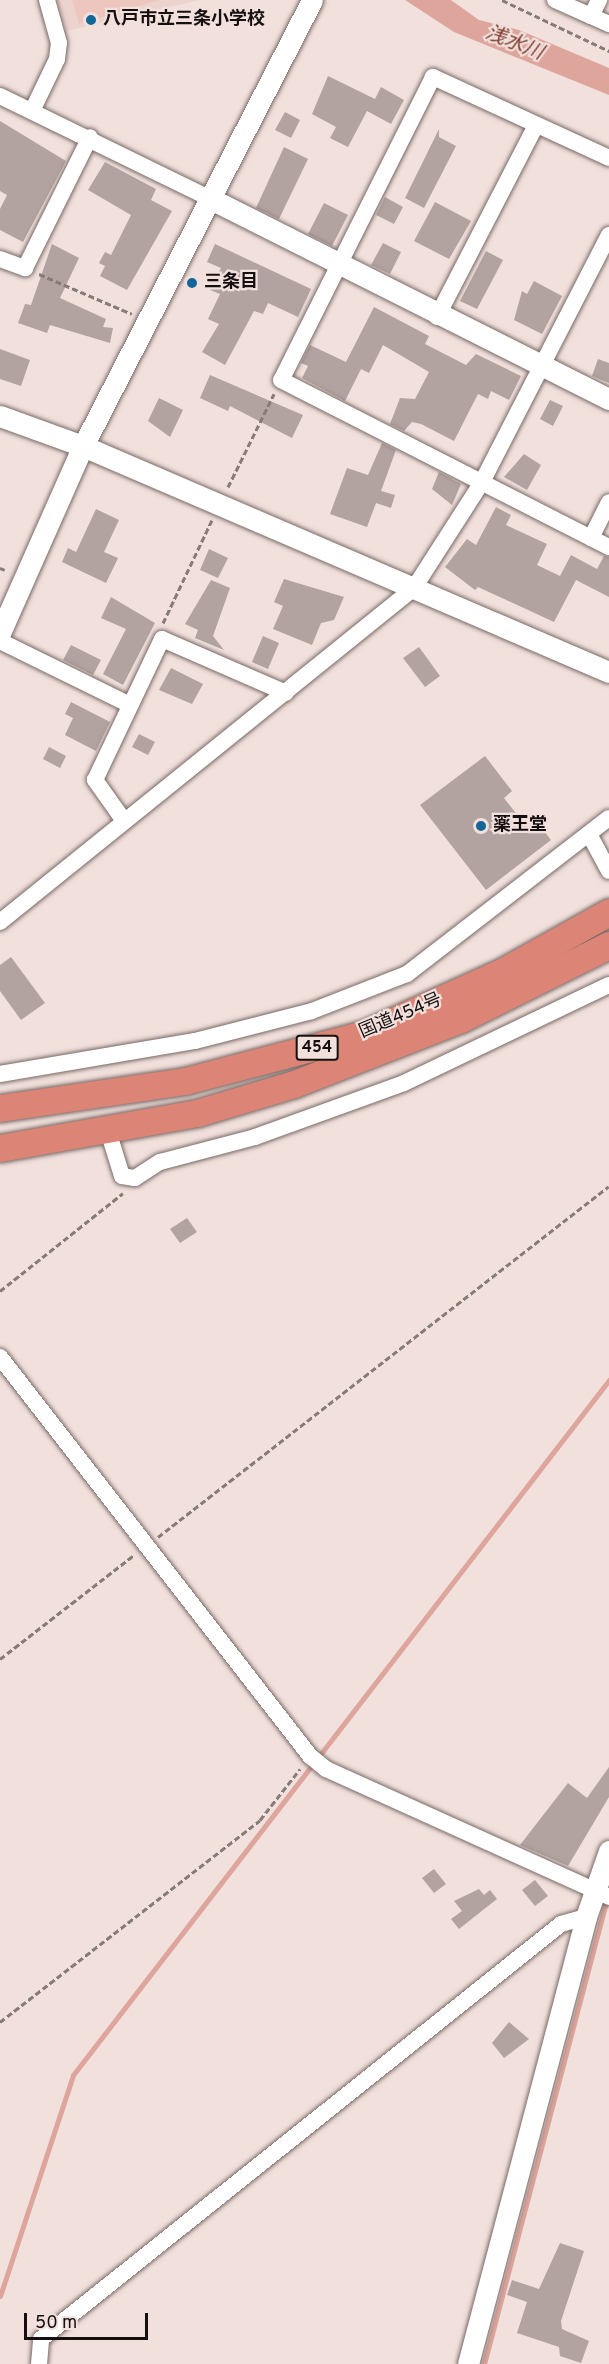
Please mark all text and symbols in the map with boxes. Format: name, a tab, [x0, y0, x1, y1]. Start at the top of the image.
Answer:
place label: 八戸市立三条小学校	[103, 9, 265, 31]
marker: 八戸市立三条小学校	[84, 13, 98, 27]
water label: 浅水川	[482, 22, 546, 66]
place label: 三条目	[204, 272, 258, 294]
marker: 三条目	[185, 276, 199, 290]
place label: 薬王堂	[493, 815, 547, 837]
marker: 薬王堂	[474, 819, 488, 833]
street label: 国道454号	[356, 990, 446, 1044]
road number: 454	[294, 1035, 340, 1061]
scale bar	[27, 2301, 152, 2339]
text: 50 m	[35, 2312, 77, 2335]

